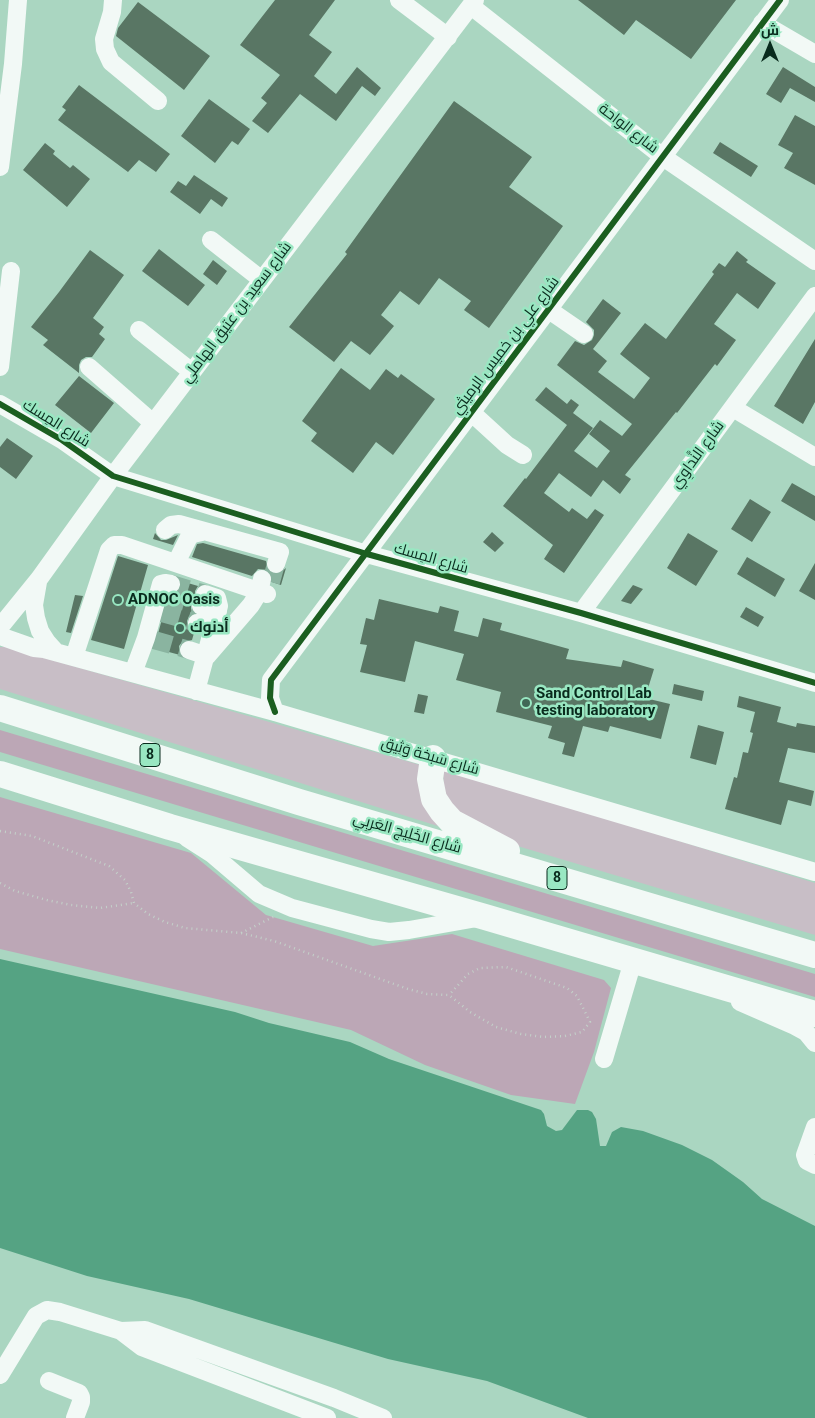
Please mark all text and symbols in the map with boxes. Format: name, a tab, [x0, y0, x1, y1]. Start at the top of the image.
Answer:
north arrow	[745, 20, 795, 70]
text: ش	[761, 22, 779, 38]
street label: شارع الواحة	[595, 100, 661, 158]
street label: شارع سعيد بن عتيق الهاملي	[178, 239, 296, 387]
street label: شارع علي بن خميس الرميثي	[448, 273, 564, 419]
street label: شارع المِسك	[19, 396, 93, 452]
street label: شارع النَّداوِي	[667, 418, 729, 492]
street label: شارع المِسك	[392, 540, 470, 578]
place label: ADNOC Oasis	[128, 591, 220, 609]
marker: ADNOC Oasis	[112, 594, 124, 606]
place label: أدنوك	[190, 619, 229, 637]
marker: أدنوك	[174, 622, 186, 634]
place label: Sand Control Lab testing laboratory	[536, 685, 655, 720]
marker: Sand Control Lab testing laboratory	[520, 697, 532, 709]
street label: شارع سَبخة وَثِيق	[379, 734, 481, 780]
road number: 8	[140, 744, 160, 766]
street label: شارع الخَلِيج العَربِي	[351, 810, 463, 858]
road number: 8	[547, 866, 567, 890]

